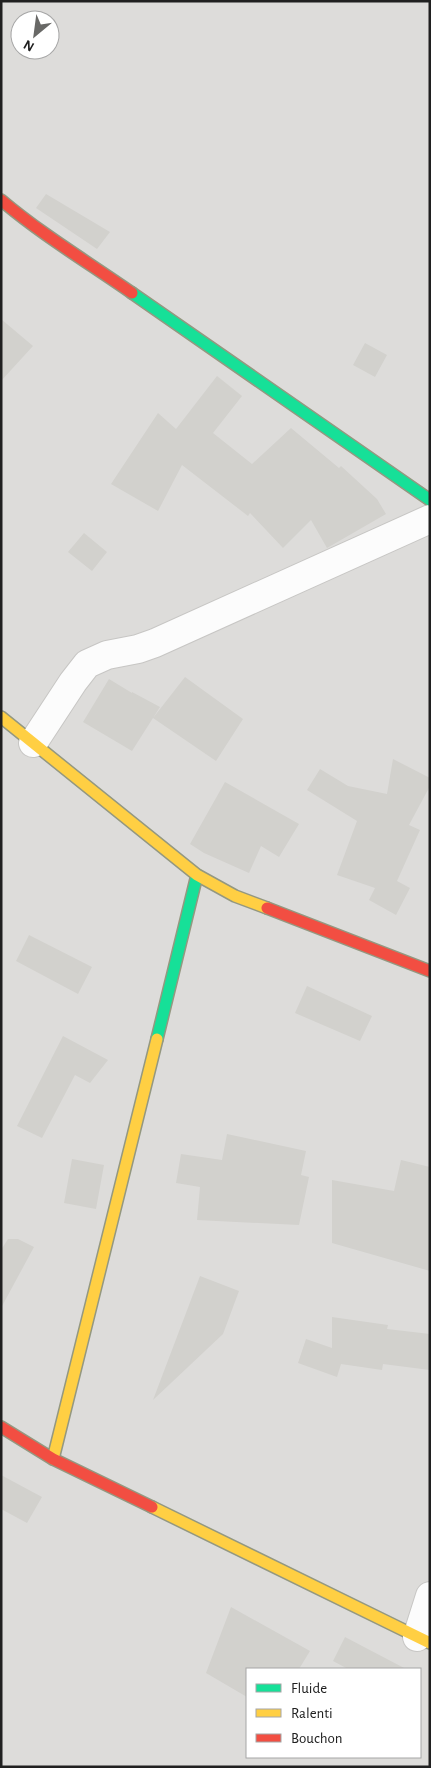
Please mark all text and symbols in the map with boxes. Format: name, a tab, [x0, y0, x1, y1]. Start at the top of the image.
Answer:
north arrow	[10, 10, 60, 60]
text: N	[22, 37, 37, 54]
legend	[246, 1668, 421, 1758]
text: Fluide	[291, 1681, 327, 1696]
text: Ralenti	[291, 1706, 333, 1721]
text: Bouchon	[291, 1731, 342, 1746]

